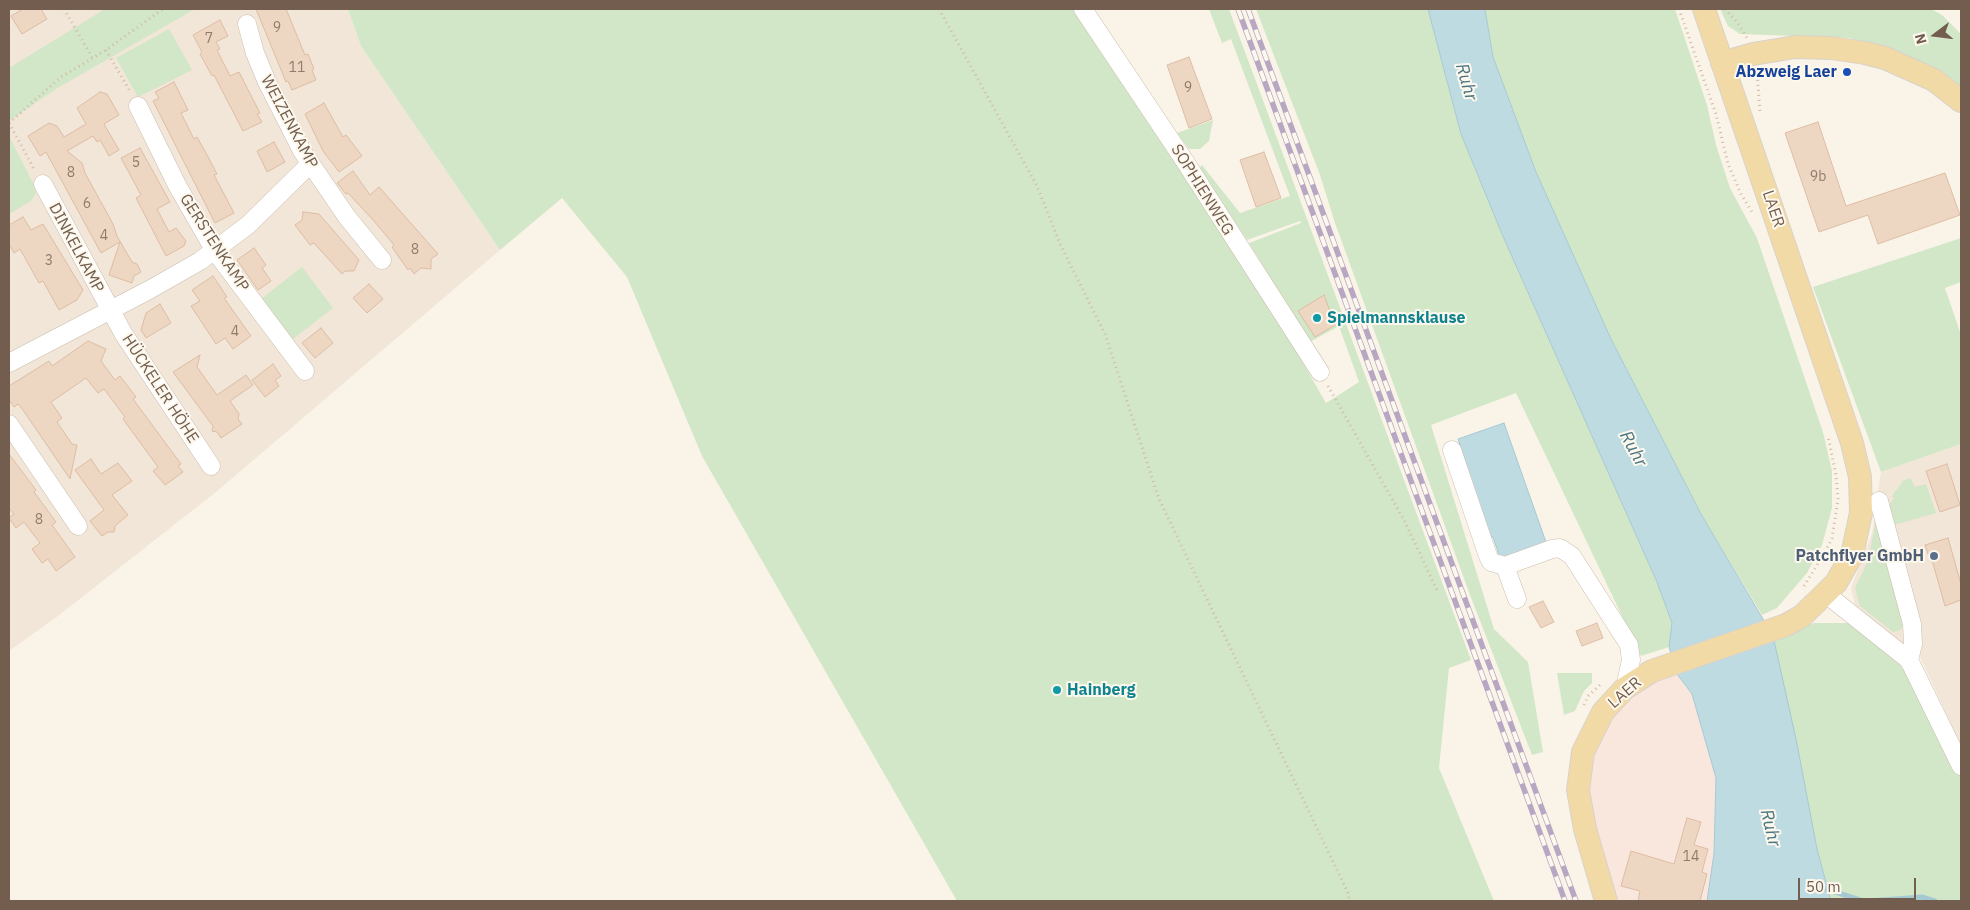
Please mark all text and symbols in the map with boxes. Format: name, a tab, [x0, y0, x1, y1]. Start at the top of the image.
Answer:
north arrow	[1910, 10, 1960, 60]
house number: 9	[273, 20, 281, 36]
house number: 7	[205, 31, 213, 47]
text: N	[1911, 32, 1931, 46]
house number: 11	[289, 60, 305, 76]
water label: Ruhr	[1450, 61, 1482, 103]
place label: Abzweig Laer	[1736, 62, 1837, 82]
marker: Abzweig Laer	[1841, 66, 1853, 78]
street label: WEIZENKAMP	[256, 72, 322, 172]
house number: 9	[1184, 80, 1192, 96]
street label: SOPHIENWEG	[1166, 141, 1238, 239]
house number: 5	[132, 155, 140, 171]
house number: 8	[67, 165, 75, 181]
house number: 9b	[1810, 169, 1826, 185]
street label: LAER	[1758, 188, 1788, 230]
street label: GERSTENKAMP	[175, 191, 253, 295]
house number: 6	[83, 196, 91, 212]
street label: DINKELKAMP	[44, 200, 108, 296]
house number: 4	[100, 228, 108, 244]
house number: 8	[411, 242, 419, 258]
house number: 3	[45, 253, 53, 269]
place label: Spielmannsklause	[1327, 308, 1465, 328]
marker: Spielmannsklause	[1311, 312, 1323, 324]
house number: 4	[231, 324, 239, 340]
street label: HÜCKELER HÖHE	[118, 331, 202, 447]
water label: Ruhr	[1615, 427, 1651, 471]
house number: 8	[35, 512, 43, 528]
place label: Patchflyer GmbH	[1796, 546, 1924, 566]
marker: Patchflyer GmbH	[1928, 550, 1940, 562]
street label: LAER	[1604, 673, 1646, 713]
place label: Hainberg	[1067, 680, 1136, 700]
marker: Hainberg	[1051, 684, 1063, 696]
water label: Ruhr	[1755, 807, 1785, 849]
house number: 14	[1683, 849, 1699, 865]
scale bar	[1800, 868, 1918, 900]
text: 50 m	[1806, 877, 1841, 896]

